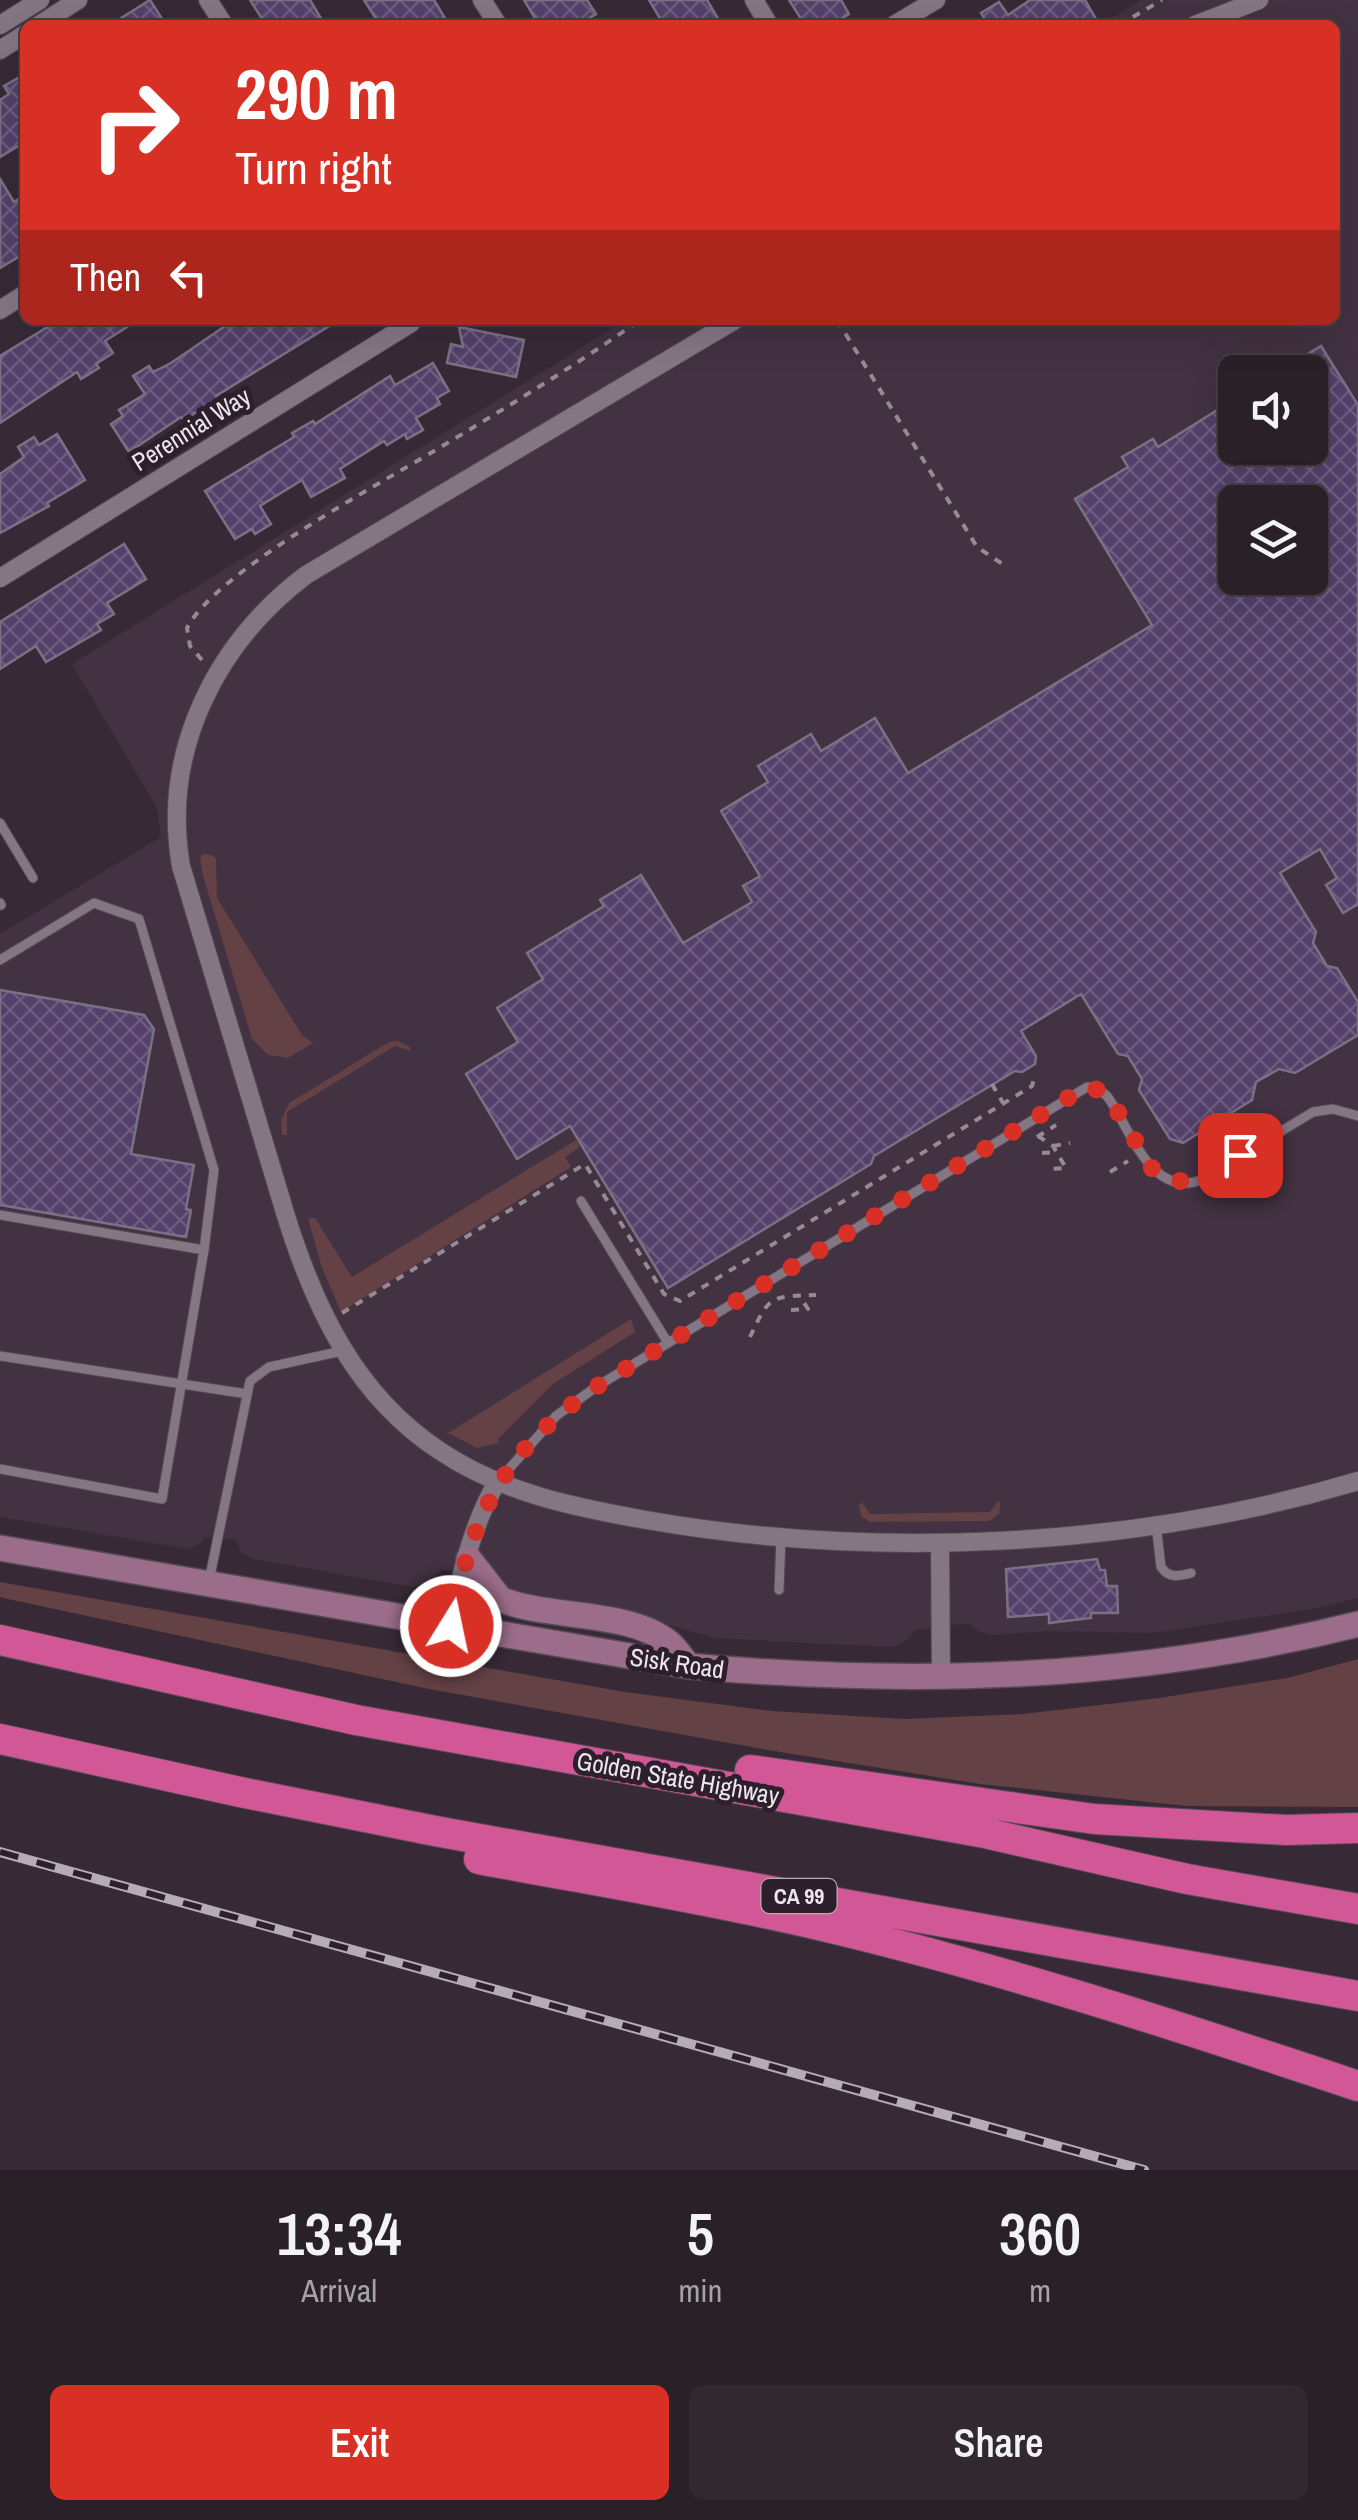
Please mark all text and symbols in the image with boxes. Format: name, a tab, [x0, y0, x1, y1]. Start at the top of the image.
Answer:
text: 290 m	[235, 47, 398, 141]
icon: right	[70, 60, 200, 190]
text: Turn right	[235, 137, 392, 198]
icon: left	[161, 250, 216, 305]
text: Then	[70, 252, 141, 303]
map controls	[1218, 355, 1328, 595]
button: sound	[1218, 355, 1328, 465]
street label: Perennial Way	[125, 379, 257, 479]
button: layers	[1218, 485, 1328, 595]
pin	[1198, 1113, 1283, 1198]
icon: arrive	[1213, 1128, 1268, 1183]
position arrow	[399, 1574, 503, 1678]
street label: Sisk Road	[628, 1640, 726, 1686]
street label: Golden State Highway	[574, 1743, 783, 1813]
road number: CA 99	[762, 1879, 836, 1913]
text: 13:34	[277, 2193, 402, 2274]
text: 5	[687, 2193, 714, 2274]
text: 360	[999, 2193, 1081, 2274]
text: Arrival	[301, 2269, 377, 2312]
text: min	[679, 2269, 722, 2312]
text: m	[1029, 2269, 1051, 2312]
button: Exit	[50, 2385, 669, 2500]
button: Share	[689, 2385, 1308, 2500]

